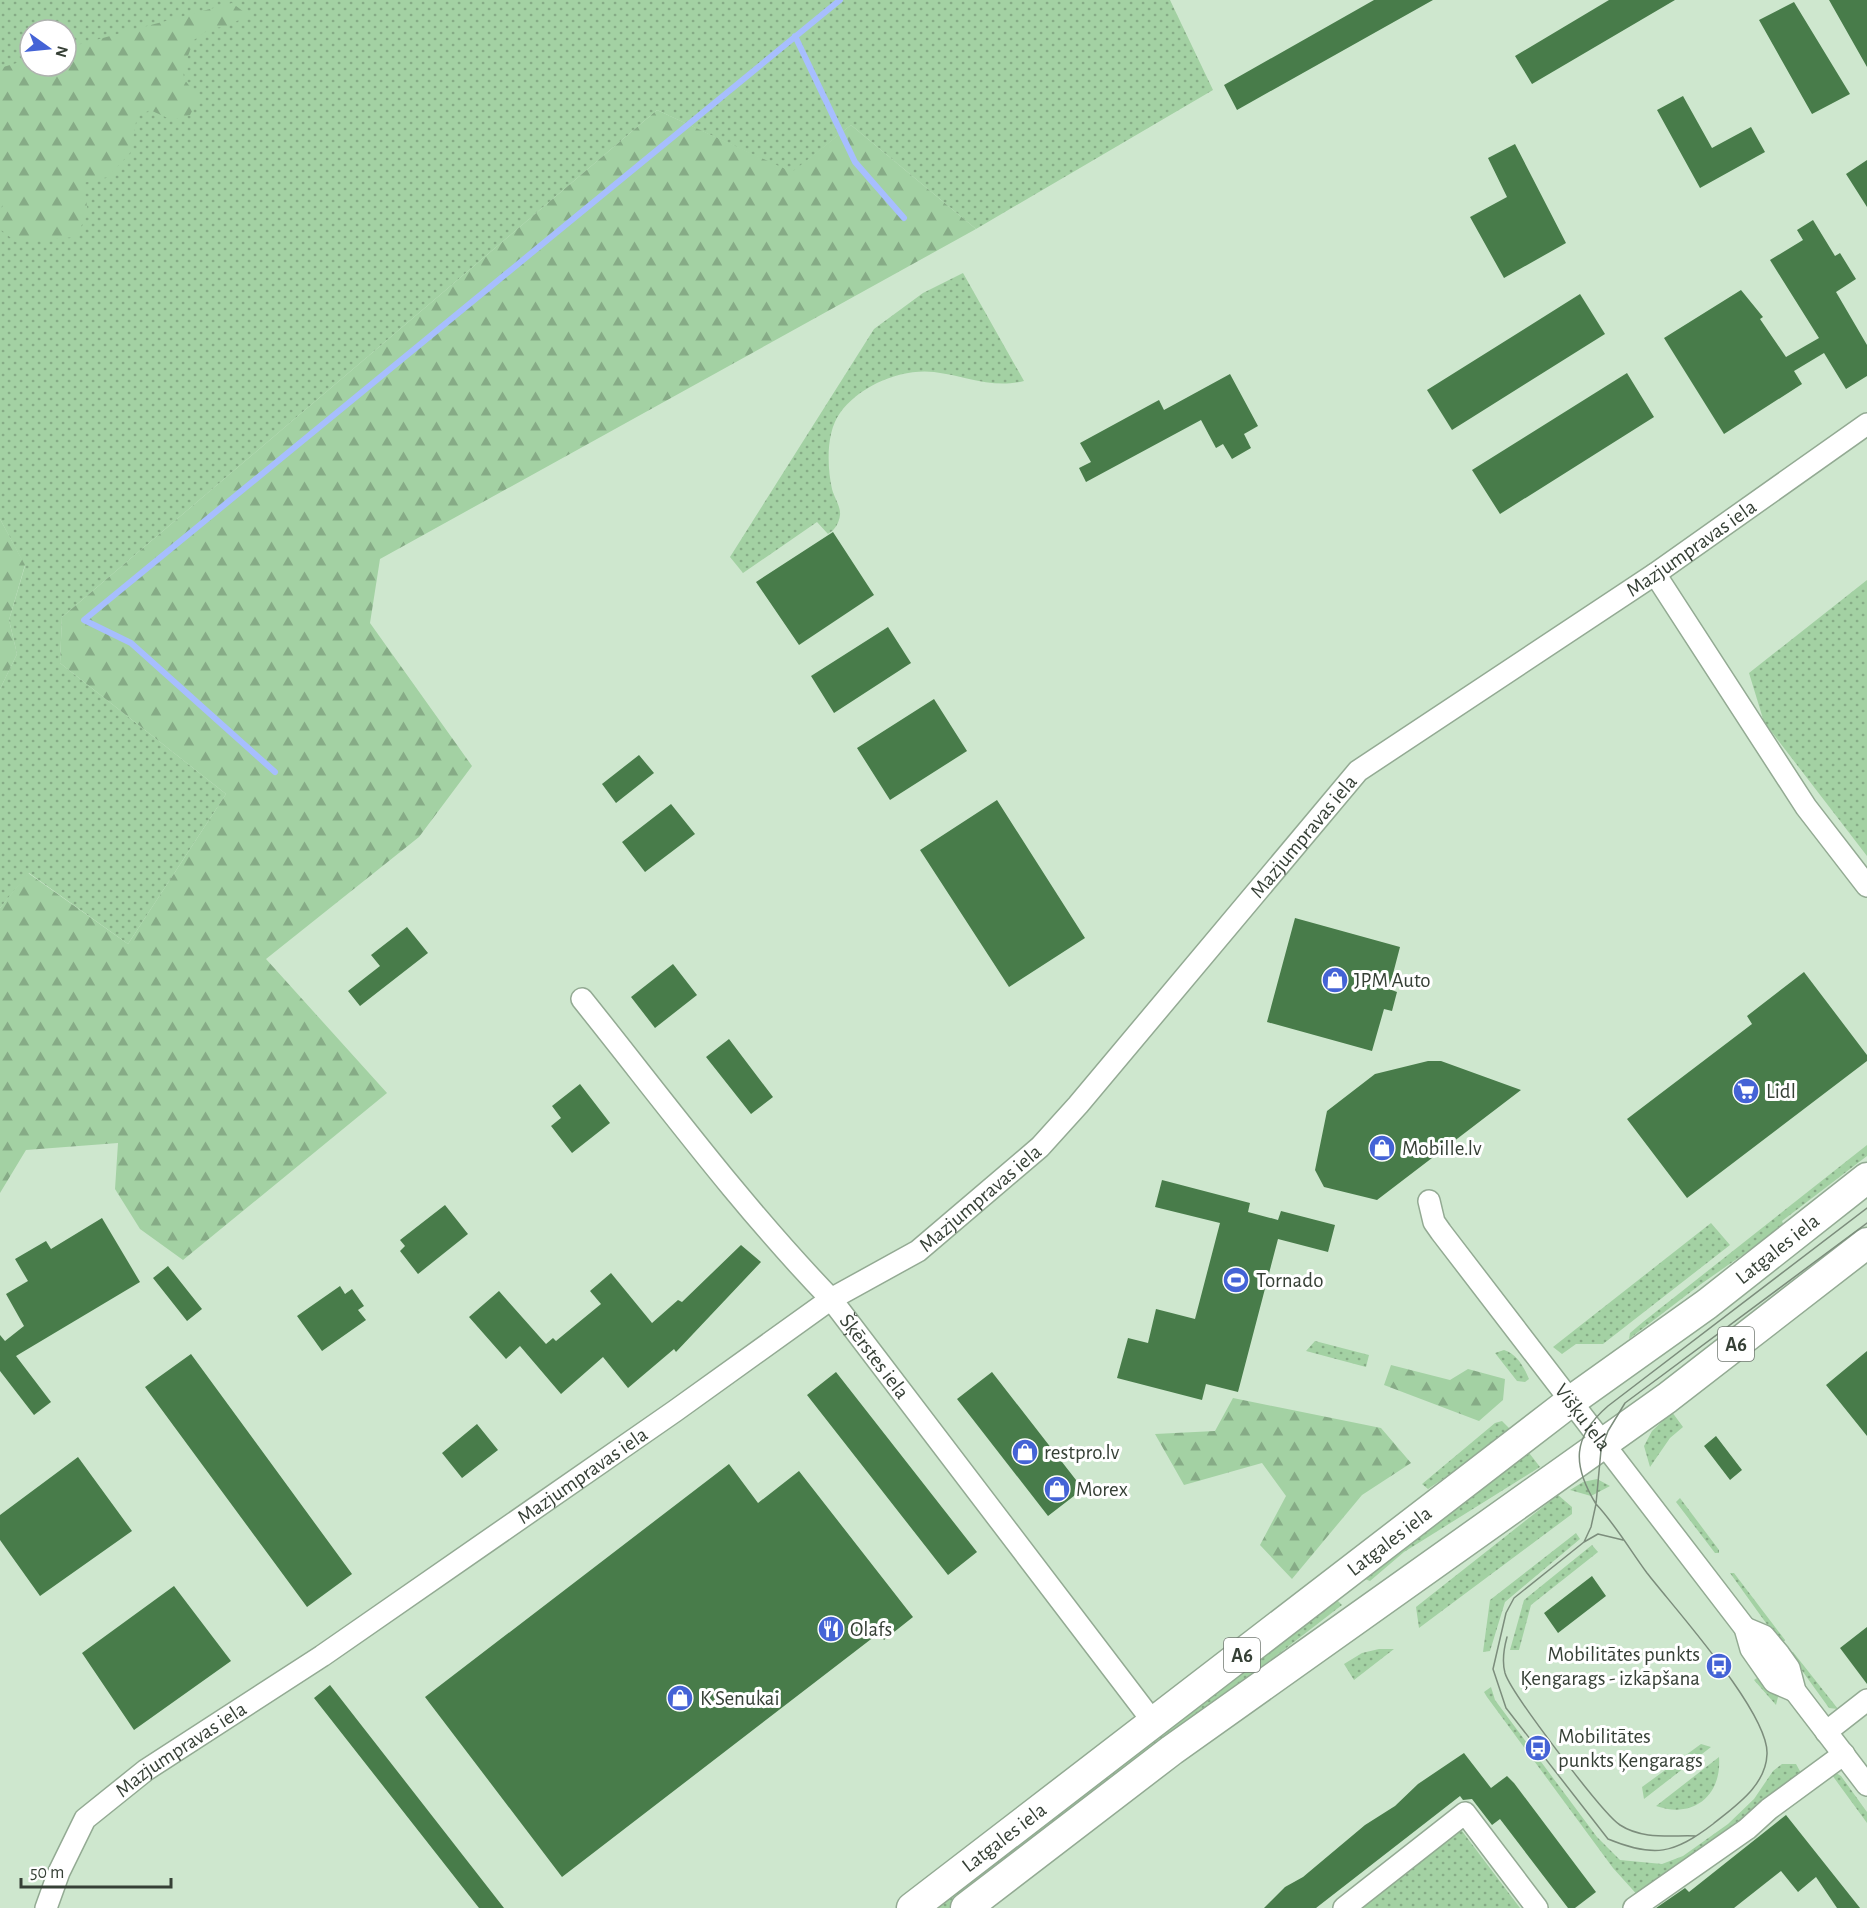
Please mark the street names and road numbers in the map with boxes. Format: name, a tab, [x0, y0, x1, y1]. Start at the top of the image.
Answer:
street label: Mazjumpravas iela	[1623, 496, 1760, 601]
street label: Mazjumpravas iela	[1246, 771, 1361, 902]
street label: Mazjumpravas iela	[915, 1140, 1046, 1256]
street label: Latgales iela	[1732, 1210, 1824, 1288]
street label: Šķērstes iela	[835, 1309, 913, 1403]
road number: A6	[1718, 1327, 1754, 1361]
street label: Višķu iela	[1550, 1380, 1615, 1455]
street label: Mazjumpravas iela	[514, 1423, 652, 1528]
street label: Latgales iela	[1343, 1502, 1436, 1580]
road number: A6	[1224, 1638, 1260, 1672]
street label: Mazjumpravas iela	[112, 1698, 251, 1801]
street label: Latgales iela	[958, 1799, 1051, 1877]

